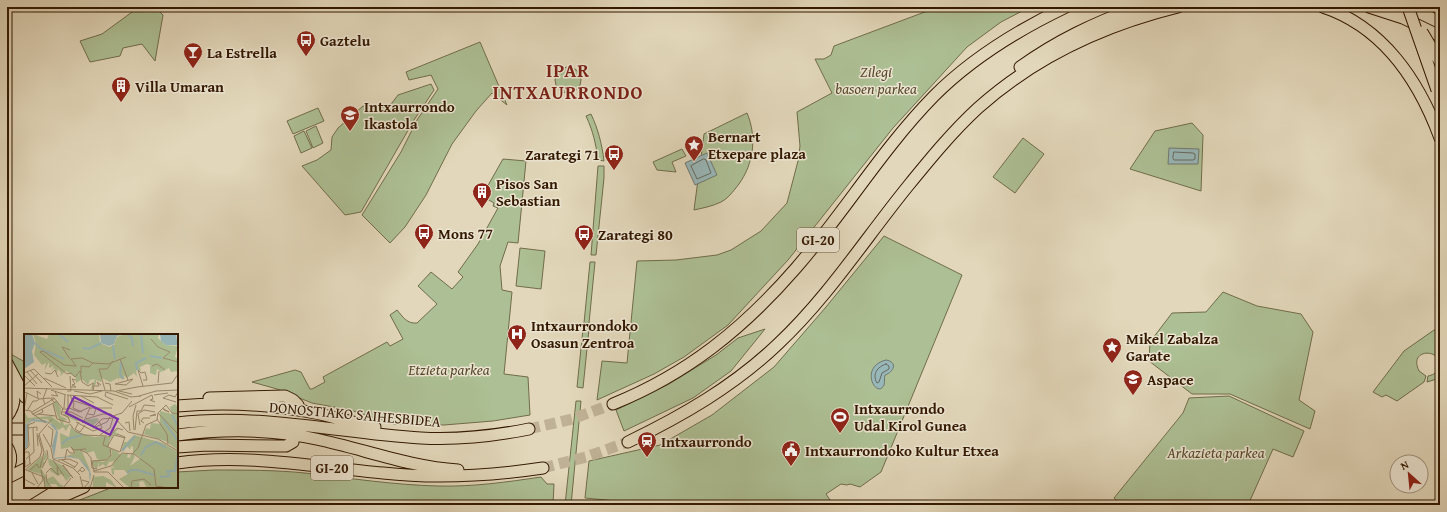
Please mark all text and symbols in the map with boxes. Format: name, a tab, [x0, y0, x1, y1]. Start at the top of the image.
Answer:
bus stop icon: Gaztelu	[295, 29, 317, 57]
place label: Gaztelu	[320, 30, 371, 51]
bar icon: La Estrella	[182, 41, 204, 69]
place label: La Estrella	[207, 42, 277, 63]
district label: IPAR INTXAURRONDO	[492, 56, 644, 106]
park label: Zilegi basoen parkea	[835, 61, 917, 99]
building icon: Villa Umaran	[110, 75, 132, 103]
place label: Villa Umaran	[135, 76, 224, 97]
place label: Intxaurrondo Ikastola	[364, 96, 455, 134]
school or university icon: Intxaurrondo Ikastola	[339, 104, 361, 132]
place label: Bernart Etxepare plaza	[708, 126, 806, 164]
place icon: Bernart Etxepare plaza	[683, 134, 705, 162]
bus stop icon: Zarategi 71	[603, 143, 625, 171]
place label: Zarategi 71	[525, 144, 600, 165]
place label: Pisos San Sebastian	[496, 173, 561, 211]
building icon: Pisos San Sebastian	[471, 181, 493, 209]
bus stop icon: Mons 77	[413, 222, 435, 250]
place label: Mons 77	[438, 223, 493, 244]
bus stop icon: Zarategi 80	[573, 223, 595, 251]
place label: Zarategi 80	[598, 224, 673, 245]
road number: GI-20	[797, 228, 839, 252]
place label: Intxaurrondoko Osasun Zentroa	[531, 315, 638, 353]
hospital icon: Intxaurrondoko Osasun Zentroa	[506, 323, 528, 351]
place label: Mikel Zabalza Garate	[1126, 328, 1219, 366]
inset map	[24, 334, 178, 488]
place icon: Mikel Zabalza Garate	[1101, 336, 1123, 364]
park label: Etzieta parkea	[407, 359, 490, 380]
school or university icon: Aspace	[1122, 368, 1144, 396]
place label: Aspace	[1147, 369, 1194, 390]
street label: DONOSTIAKO SAIHESBIDEA	[268, 396, 442, 432]
place label: Intxaurrondo Udal Kirol Gunea	[854, 398, 967, 436]
sports icon: Intxaurrondo Udal Kirol Gunea	[829, 406, 851, 434]
station icon: Intxaurrondo	[636, 430, 658, 458]
place label: Intxaurrondo	[661, 431, 752, 452]
public building icon: Intxaurrondoko Kultur Etxea	[780, 439, 802, 467]
place label: Intxaurrondoko Kultur Etxea	[805, 440, 999, 461]
park label: Arkazieta parkea	[1166, 442, 1265, 463]
north arrow	[1389, 454, 1429, 494]
road number: GI-20	[311, 456, 353, 480]
text: N	[1398, 456, 1412, 474]

